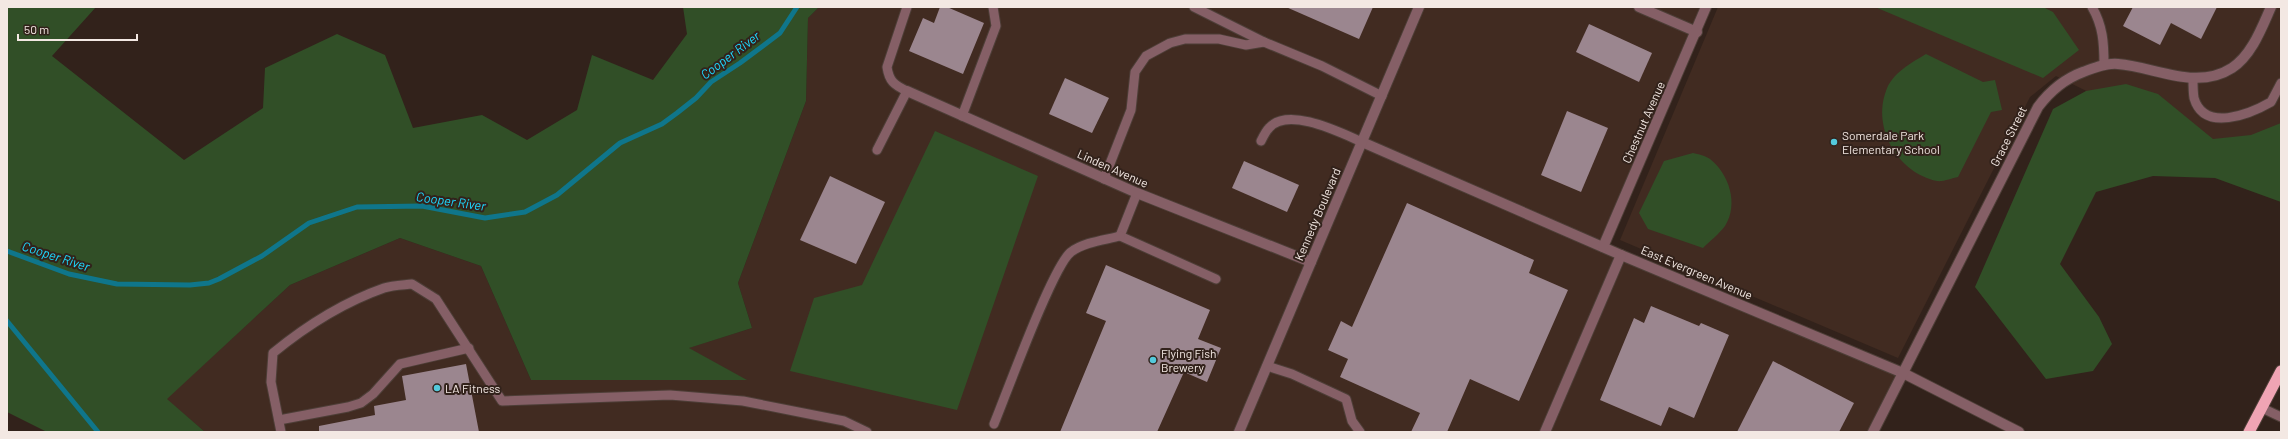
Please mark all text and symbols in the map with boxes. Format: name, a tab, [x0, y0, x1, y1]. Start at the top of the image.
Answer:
scale bar	[18, 16, 137, 42]
text: 50 m	[24, 22, 49, 36]
water label: Cooper River	[697, 27, 763, 82]
street label: Chestnut Avenue	[1619, 79, 1667, 165]
street label: Grace Street	[1987, 104, 2029, 168]
place label: Somerdale Park Elementary School	[1842, 128, 1940, 156]
marker: Somerdale Park Elementary School	[1829, 137, 1839, 147]
street label: Linden Avenue	[1075, 146, 1151, 190]
street label: Kennedy Boulevard	[1291, 166, 1343, 262]
water label: Cooper River	[415, 188, 487, 214]
water label: Cooper River	[20, 238, 92, 275]
street label: East Evergreen Avenue	[1639, 242, 1755, 302]
place label: Flying Fish Brewery	[1161, 346, 1217, 374]
marker: Flying Fish Brewery	[1148, 355, 1158, 365]
place label: LA Fitness	[445, 381, 501, 395]
marker: LA Fitness	[432, 383, 442, 393]

